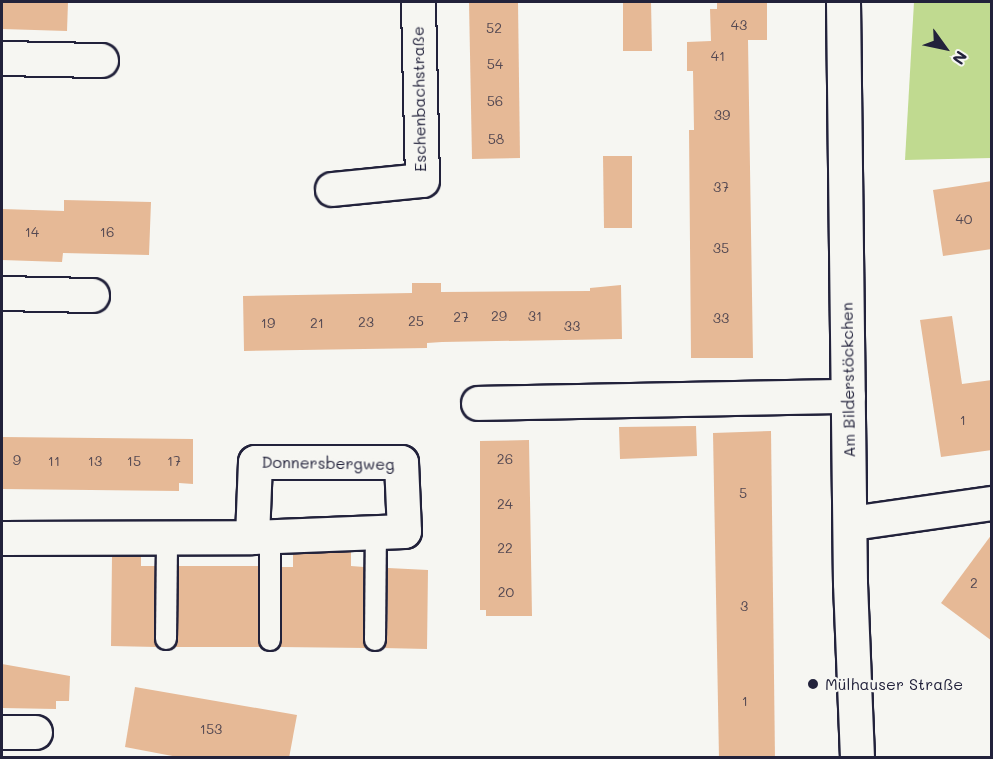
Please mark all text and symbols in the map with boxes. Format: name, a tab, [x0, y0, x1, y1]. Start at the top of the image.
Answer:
house number: 43	[731, 17, 747, 33]
north arrow	[915, 18, 975, 78]
house number: 52	[486, 20, 502, 36]
street label: Eschenbachstraße	[408, 26, 430, 172]
text: N	[948, 47, 973, 69]
house number: 41	[711, 48, 725, 64]
house number: 54	[487, 56, 503, 72]
house number: 56	[487, 93, 503, 109]
house number: 39	[714, 107, 730, 123]
house number: 58	[488, 131, 504, 147]
house number: 37	[713, 179, 729, 195]
house number: 40	[956, 211, 972, 227]
house number: 14	[25, 224, 39, 240]
house number: 16	[100, 224, 114, 240]
house number: 35	[713, 240, 729, 256]
street label: Am Bilderstöckchen	[837, 302, 859, 458]
house number: 29	[491, 308, 507, 324]
house number: 31	[528, 308, 542, 324]
house number: 27	[453, 309, 469, 325]
house number: 33	[713, 310, 729, 326]
house number: 25	[408, 313, 424, 329]
house number: 23	[358, 314, 374, 330]
house number: 19	[261, 315, 275, 331]
house number: 21	[310, 315, 324, 331]
house number: 33	[564, 318, 580, 334]
house number: 1	[960, 412, 966, 428]
house number: 26	[497, 451, 513, 467]
house number: 9	[13, 452, 21, 468]
street label: Donnersbergweg	[261, 452, 395, 474]
house number: 11	[48, 453, 60, 469]
house number: 13	[88, 453, 102, 469]
house number: 15	[127, 453, 141, 469]
house number: 17	[167, 453, 181, 469]
house number: 5	[739, 485, 747, 501]
house number: 24	[497, 496, 513, 512]
house number: 22	[497, 540, 513, 556]
house number: 2	[970, 575, 978, 591]
house number: 20	[498, 584, 514, 600]
house number: 3	[740, 598, 748, 614]
place label: Mülhauser Straße	[825, 674, 963, 694]
marker: Mülhauser Straße	[806, 677, 820, 691]
house number: 1	[742, 693, 748, 709]
house number: 153	[200, 721, 222, 737]

